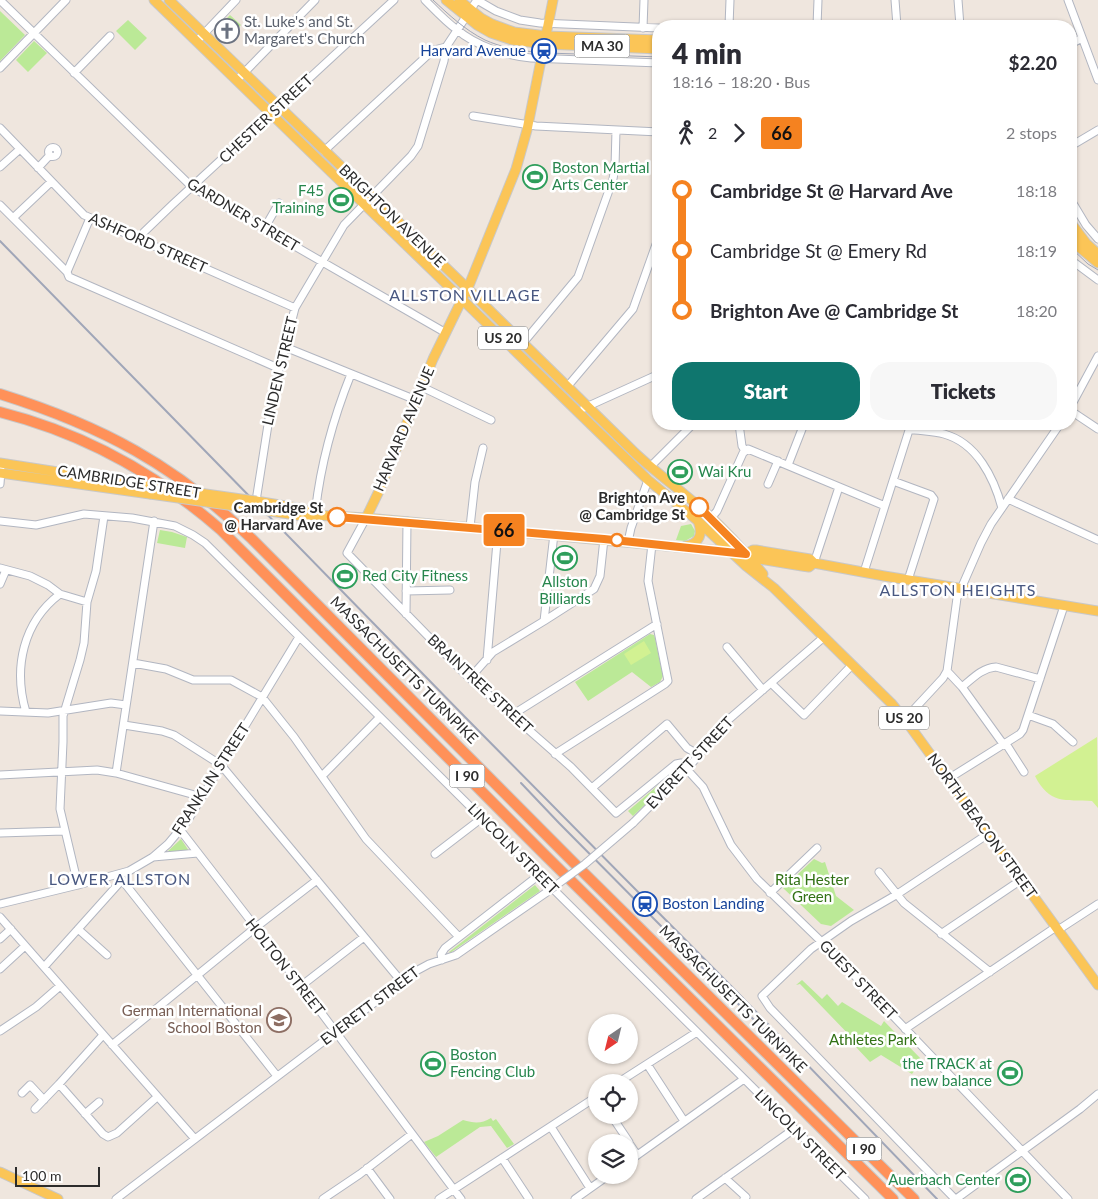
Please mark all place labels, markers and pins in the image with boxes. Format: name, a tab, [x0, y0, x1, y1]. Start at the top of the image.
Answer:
place label: St. Luke's and St. Margaret's Church	[244, 12, 365, 47]
church icon: St. Luke's and St. Margaret's Church	[214, 18, 240, 44]
station icon: Harvard Avenue	[531, 38, 557, 64]
place label: Harvard Avenue	[420, 41, 526, 59]
place label: Boston Martial Arts Center	[552, 158, 650, 193]
sports icon: Boston Martial Arts Center	[522, 164, 548, 190]
place label: F45 Training	[272, 181, 324, 216]
sports icon: F45 Training	[328, 187, 354, 213]
sports icon: Wai Kru	[667, 459, 693, 485]
place label: Wai Kru	[698, 462, 751, 480]
place label: Brighton Ave @ Cambridge St	[579, 488, 685, 523]
marker: Brighton Ave @ Cambridge St	[689, 497, 709, 517]
place label: Cambridge St @ Harvard Ave	[224, 498, 323, 533]
marker: Cambridge St @ Harvard Ave	[327, 507, 347, 527]
unlabelled marker	[610, 533, 624, 547]
sports icon: Allston Billiards	[552, 545, 578, 571]
sports icon: Red City Fitness	[332, 563, 358, 589]
place label: Red City Fitness	[362, 566, 468, 584]
place label: Allston Billiards	[539, 572, 591, 607]
station icon: Boston Landing	[632, 891, 658, 917]
place label: Boston Landing	[662, 894, 765, 912]
place label: German International School Boston	[122, 1001, 262, 1036]
school or university icon: German International School Boston	[266, 1007, 292, 1033]
place label: Boston Fencing Club	[450, 1045, 535, 1080]
sports icon: Boston Fencing Club	[420, 1051, 446, 1077]
place label: the TRACK at new balance	[902, 1054, 993, 1089]
sports icon: the TRACK at new balance	[997, 1060, 1023, 1086]
sports icon: Auerbach Center	[1005, 1167, 1031, 1193]
place label: Auerbach Center	[888, 1170, 1001, 1188]

